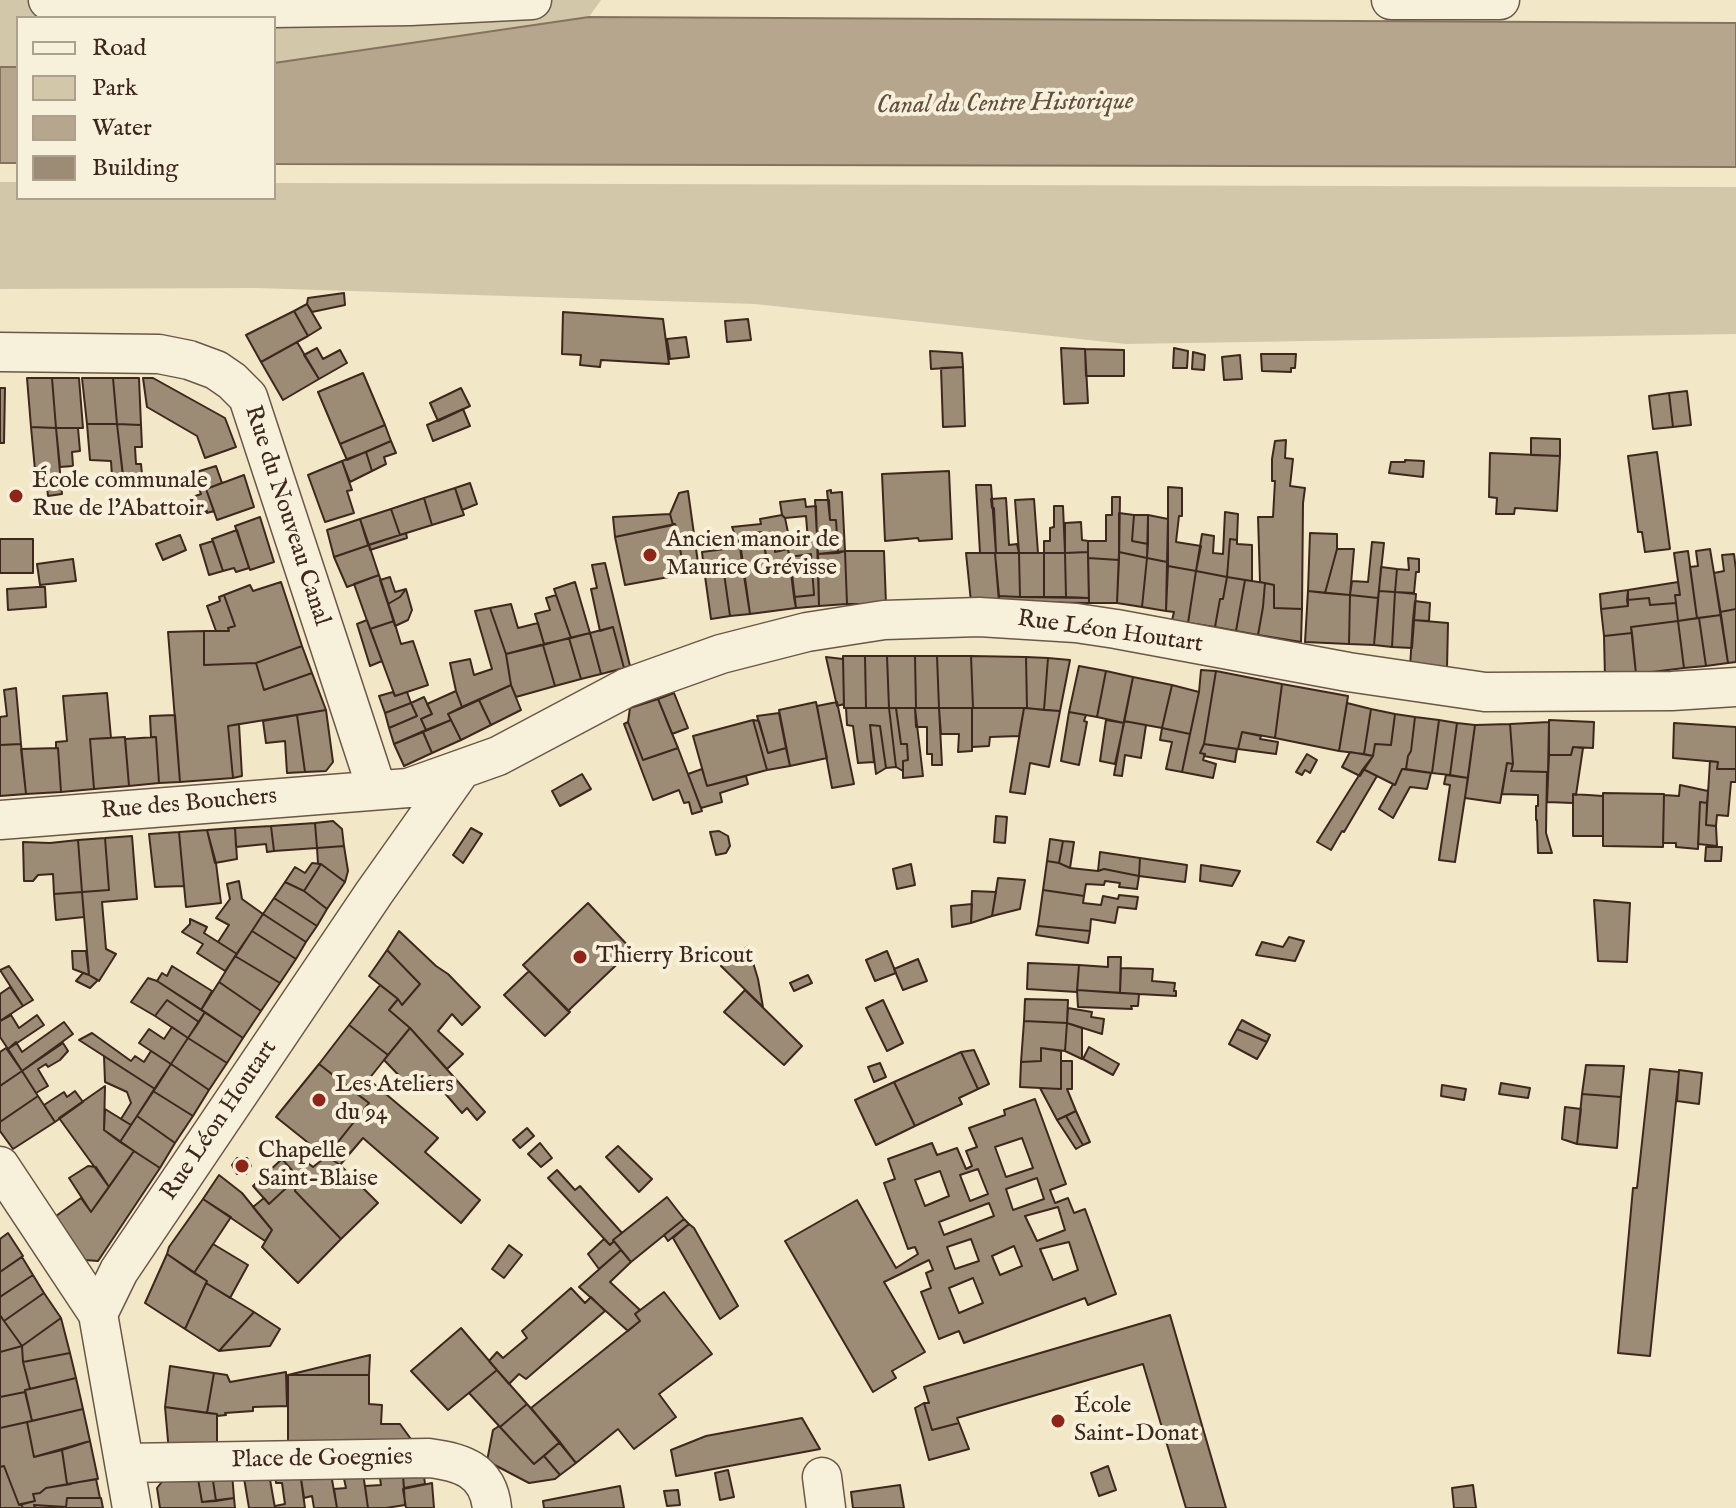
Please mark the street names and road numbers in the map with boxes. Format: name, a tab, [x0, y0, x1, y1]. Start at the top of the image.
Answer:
street label: Rue du Nouveau Canal	[237, 402, 335, 630]
street label: Rue Léon Houtart	[1015, 606, 1205, 660]
street label: Rue des Bouchers	[100, 783, 278, 827]
street label: Rue Léon Houtart	[156, 1035, 284, 1207]
street label: Place de Goegnies	[231, 1444, 413, 1476]

